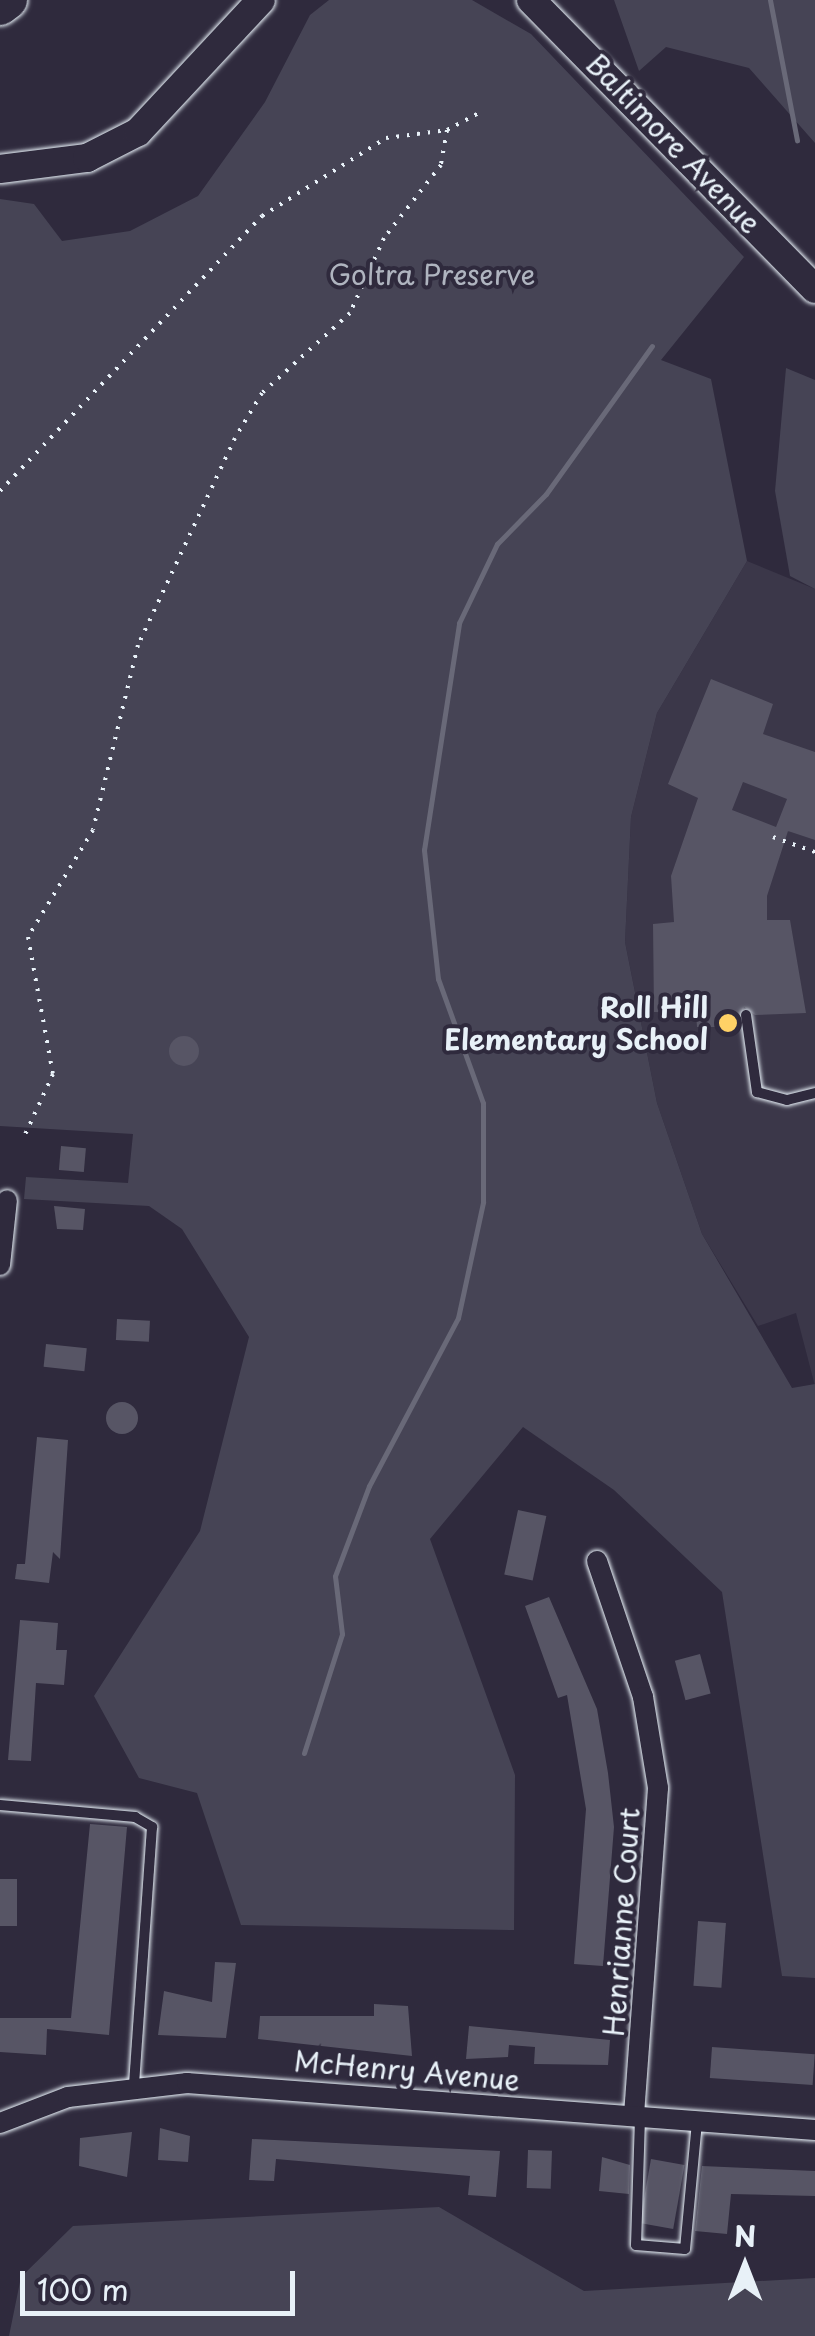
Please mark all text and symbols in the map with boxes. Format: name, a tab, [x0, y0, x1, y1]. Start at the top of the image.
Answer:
street label: Baltimore Avenue	[580, 46, 768, 240]
park label: Goltra Preserve	[327, 257, 537, 291]
place label: Roll Hill Elementary School	[444, 990, 708, 1056]
marker: Roll Hill Elementary School	[717, 1012, 739, 1034]
street label: Henrianne Court	[596, 1807, 646, 2037]
street label: McHenry Avenue	[292, 2043, 522, 2097]
text: N	[734, 2214, 756, 2257]
north arrow	[695, 2216, 795, 2316]
scale bar	[25, 2251, 300, 2313]
text: 100 m	[37, 2266, 129, 2311]

